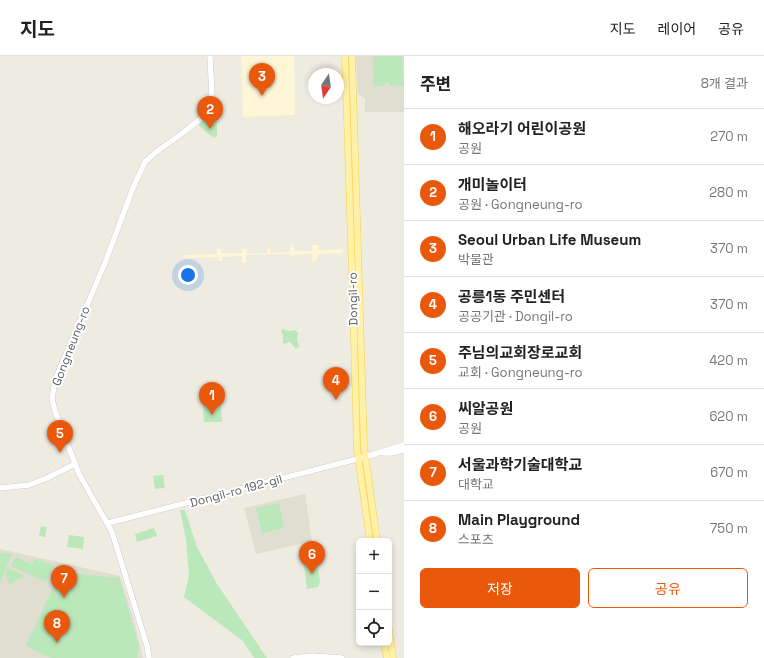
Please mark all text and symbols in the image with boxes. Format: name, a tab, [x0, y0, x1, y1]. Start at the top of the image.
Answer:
text: 지도	[20, 17, 55, 42]
text: 지도	[610, 20, 636, 38]
text: 레이어	[658, 20, 696, 38]
text: 공유	[718, 20, 744, 38]
pin: 3	[249, 63, 275, 96]
north arrow	[308, 68, 344, 104]
text: 주변	[420, 73, 451, 95]
text: 8개 결과	[701, 75, 748, 92]
pin: 2	[197, 96, 223, 129]
text: 해오라기 어린이공원	[458, 119, 586, 138]
text: 1	[430, 128, 436, 145]
text: 270 m	[710, 128, 748, 145]
text: 공원	[458, 140, 482, 157]
text: 개미놀이터	[458, 175, 527, 194]
text: 2	[429, 184, 437, 201]
text: 280 m	[709, 184, 748, 201]
text: 공원 · Gongneung-ro	[458, 196, 583, 213]
text: Seoul Urban Life Museum	[458, 230, 641, 249]
text: 3	[429, 240, 437, 257]
text: 370 m	[710, 240, 748, 257]
text: 박물관	[458, 251, 494, 268]
your location	[178, 265, 198, 285]
street label: Dongil-ro	[345, 272, 361, 326]
text: 공릉1동 주민센터	[458, 287, 565, 306]
text: 4	[429, 296, 437, 313]
text: 370 m	[710, 296, 748, 313]
street label: Gongneung-ro	[48, 304, 94, 388]
text: 공공기관 · Dongil-ro	[458, 308, 573, 325]
text: 주님의교회장로교회	[458, 343, 582, 362]
text: 5	[429, 352, 437, 369]
text: 420 m	[709, 352, 748, 369]
text: 교회 · Gongneung-ro	[458, 364, 583, 381]
pin: 4	[323, 367, 349, 400]
pin: 1	[199, 382, 225, 415]
text: 씨알공원	[458, 399, 513, 418]
text: 6	[429, 408, 437, 425]
text: 620 m	[709, 408, 748, 425]
pin: 5	[47, 420, 73, 453]
text: 공원	[458, 420, 482, 437]
text: 서울과학기술대학교	[458, 455, 582, 474]
text: 7	[429, 464, 437, 481]
text: 670 m	[710, 464, 748, 481]
street label: Dongil-ro 192-gil	[188, 471, 284, 511]
text: 대학교	[458, 476, 494, 493]
text: Main Playground	[458, 510, 580, 529]
text: 8	[429, 520, 437, 537]
text: 750 m	[710, 520, 748, 537]
text: 스포츠	[458, 531, 494, 548]
map controls	[356, 538, 392, 646]
button: +	[356, 538, 392, 574]
pin: 6	[299, 541, 325, 574]
pin: 7	[51, 565, 77, 598]
button: 저장	[420, 568, 580, 608]
button: 공유	[588, 568, 748, 608]
button: −	[356, 574, 392, 610]
pin: 8	[44, 610, 70, 643]
button: locate	[356, 610, 392, 646]

